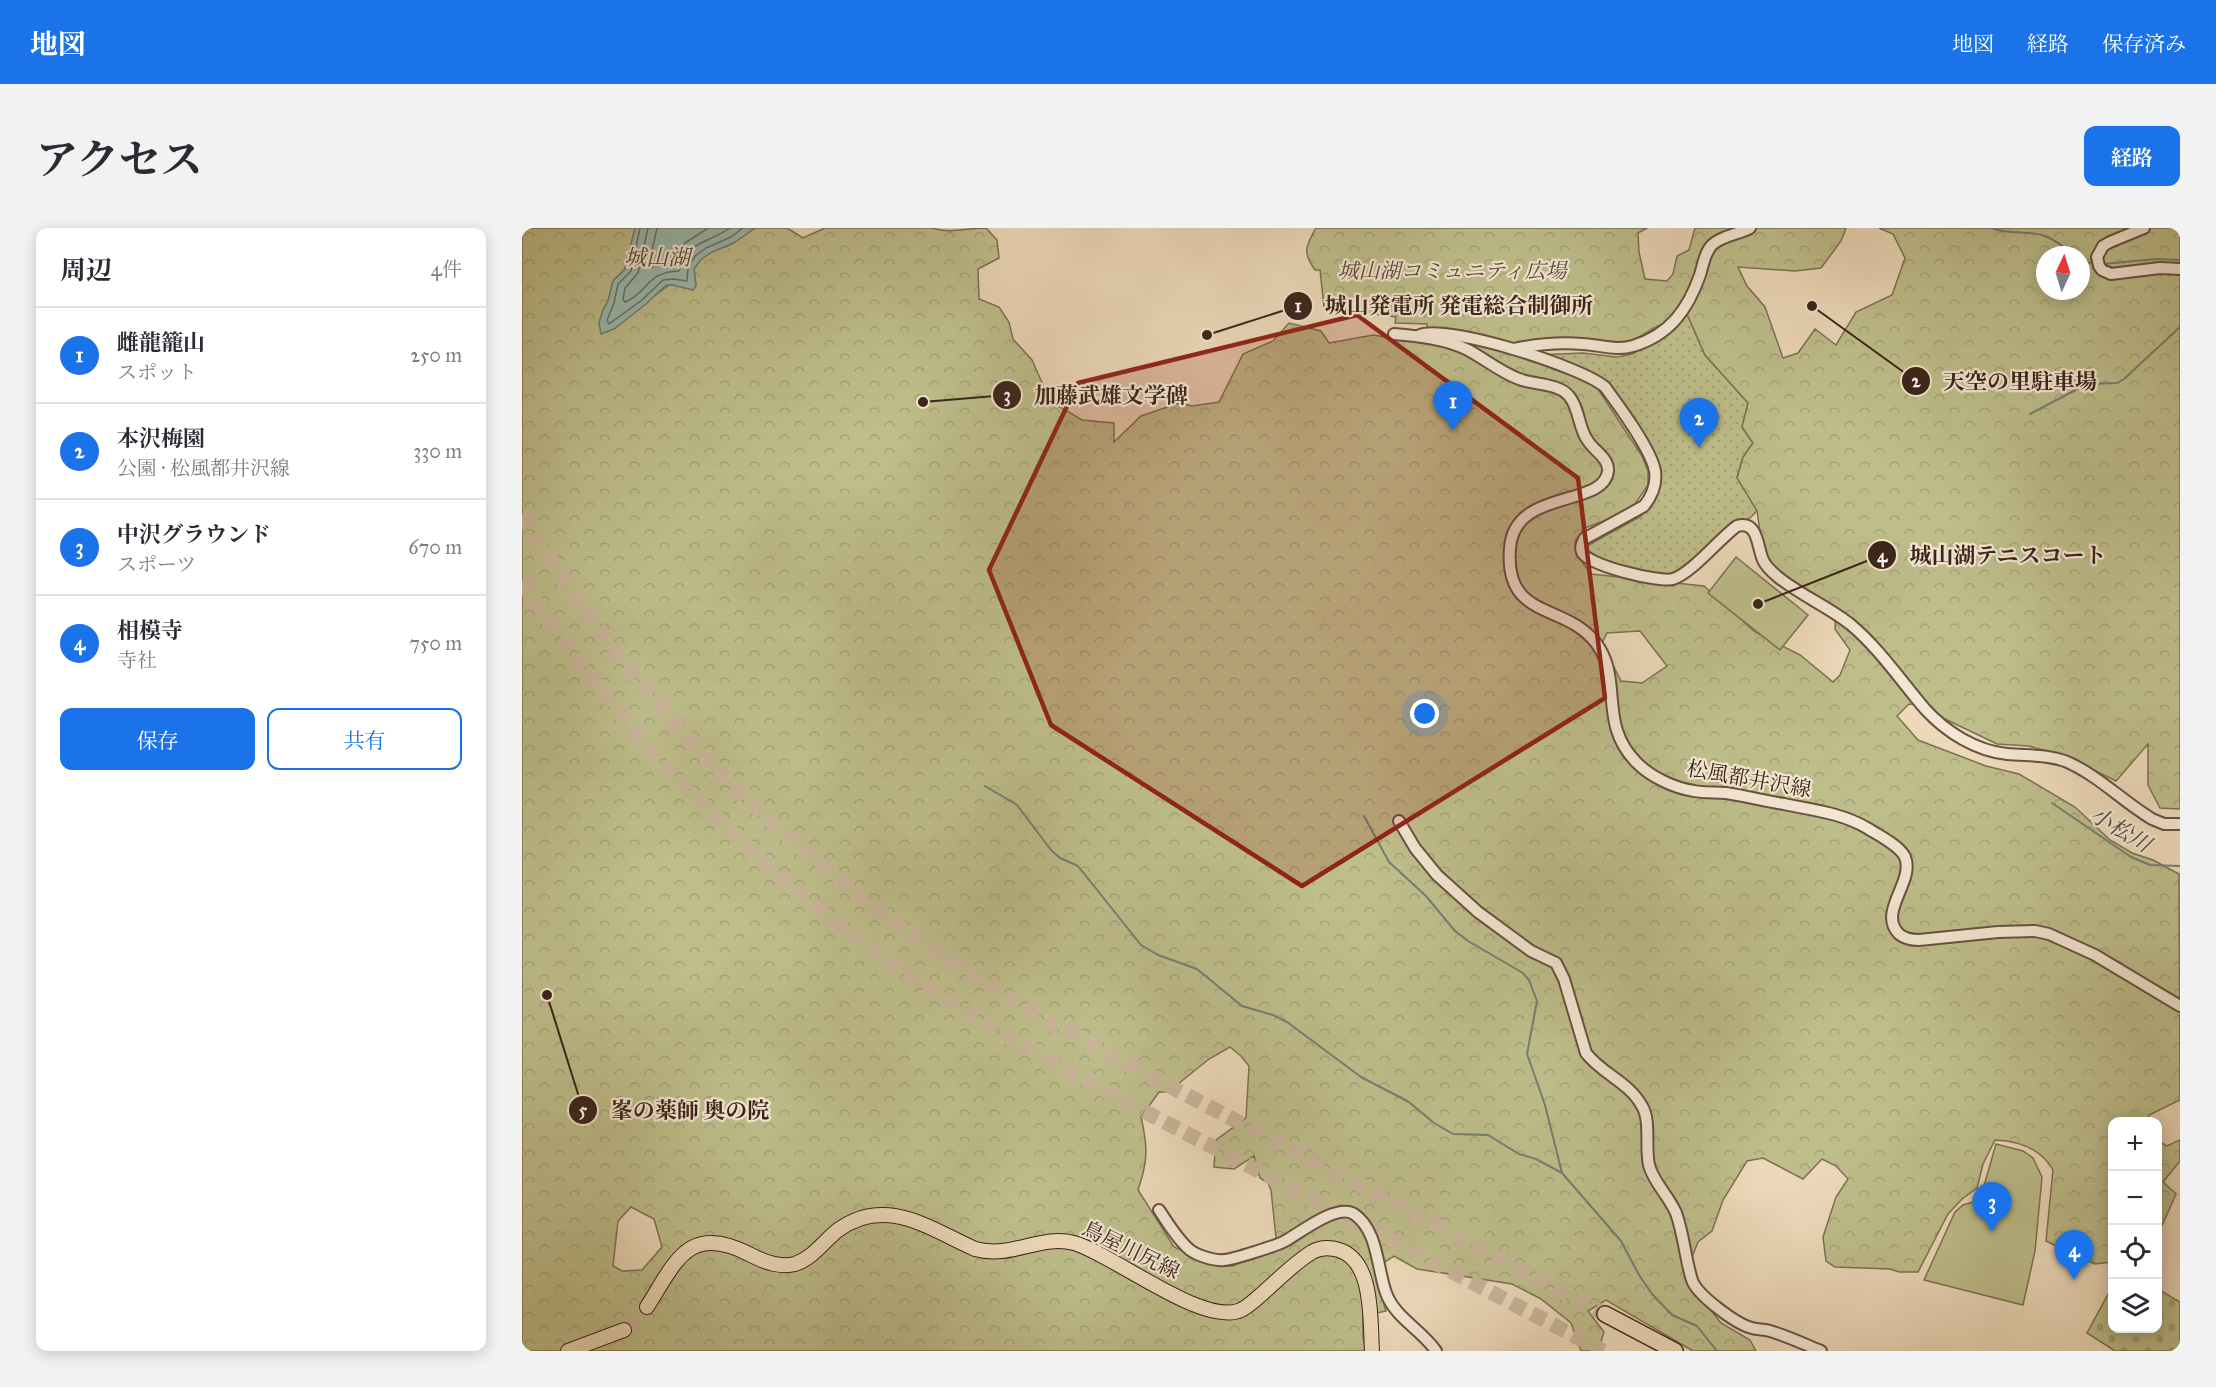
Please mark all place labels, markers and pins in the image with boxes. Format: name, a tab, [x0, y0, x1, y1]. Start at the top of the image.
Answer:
callout: 城山発電所 発電総合制御所	[1283, 286, 1606, 326]
callout: 天空の里駐車場	[1901, 361, 2109, 401]
callout: 加藤武雄文学碑	[992, 375, 1200, 415]
pin: 1	[1434, 382, 1472, 431]
pin: 2	[1680, 398, 1718, 448]
callout: 城山湖テニスコート	[1867, 535, 2119, 575]
callout: 峯の薬師 奥の院	[568, 1090, 781, 1130]
pin: 3	[1972, 1182, 2012, 1232]
pin: 4	[2054, 1230, 2094, 1280]

